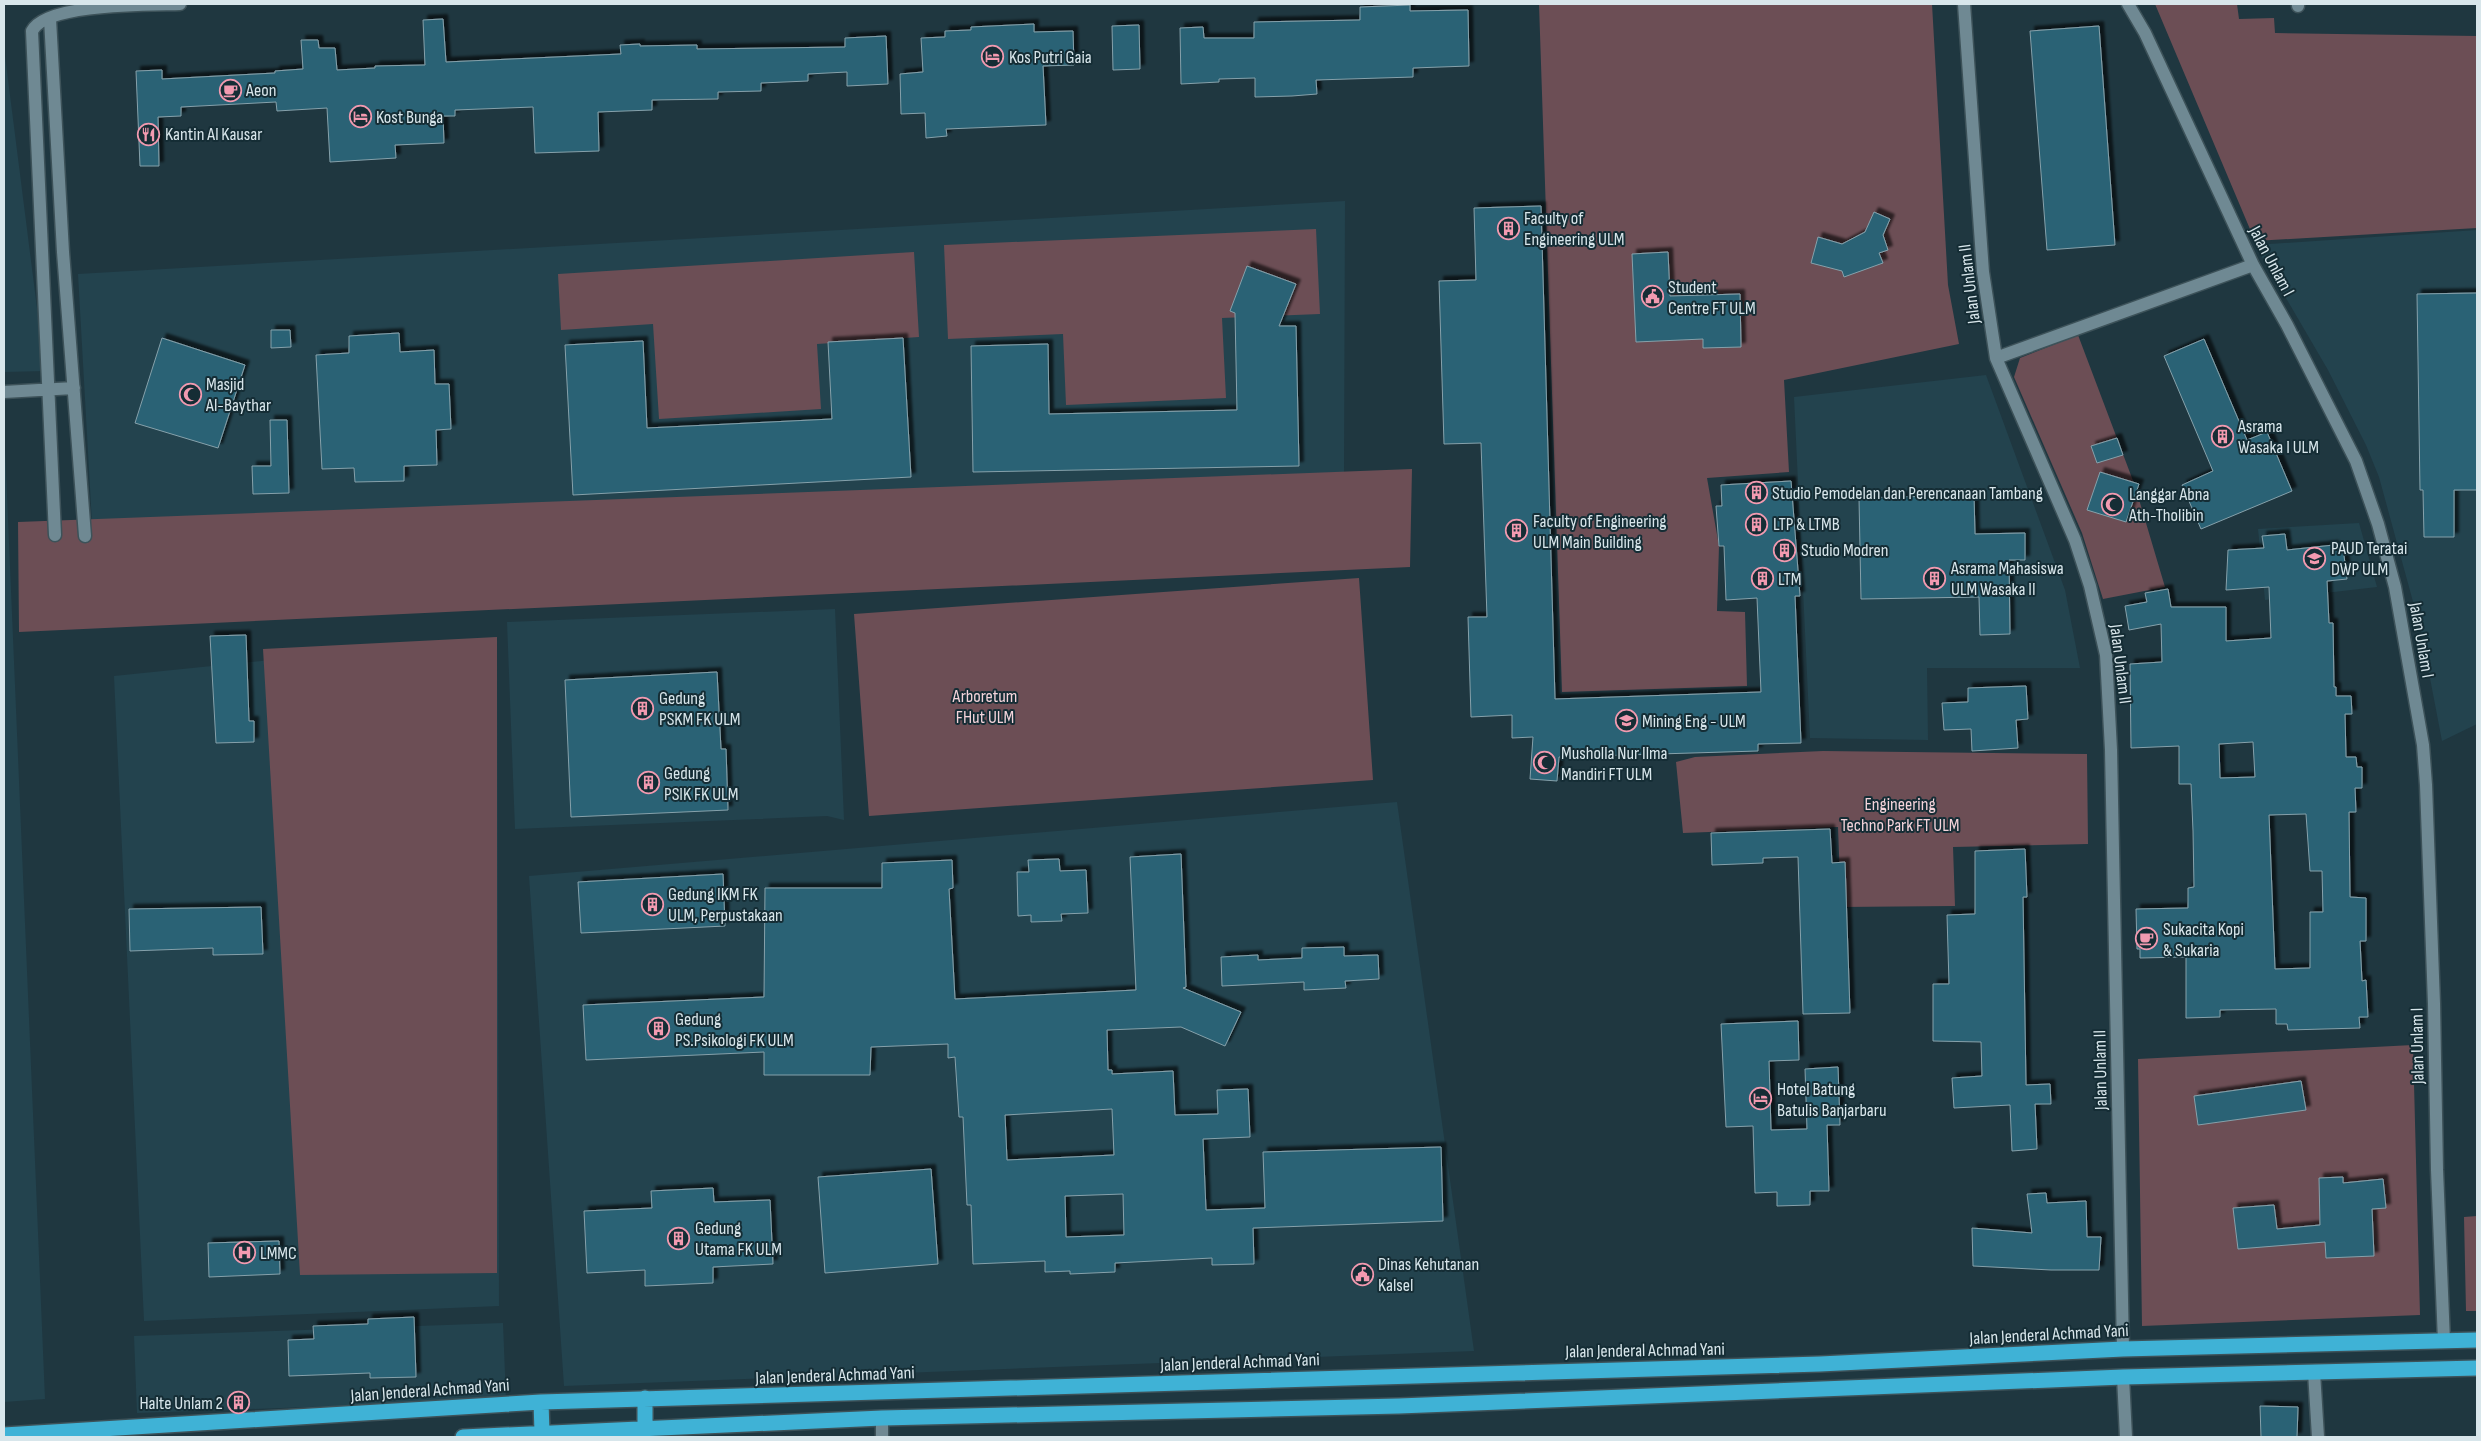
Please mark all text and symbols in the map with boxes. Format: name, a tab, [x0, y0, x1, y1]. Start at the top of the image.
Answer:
hotel icon: Kos Putri Gaia	[981, 45, 1005, 69]
place label: Kos Putri Gaia	[1009, 47, 1092, 68]
cafe icon: Aeon	[218, 78, 242, 102]
place label: Aeon	[245, 80, 276, 101]
hotel icon: Kost Bunga	[348, 105, 372, 129]
place label: Kost Bunga	[376, 107, 443, 128]
restaurant icon: Kantin Al Kausar	[137, 122, 161, 146]
place label: Kantin Al Kausar	[165, 124, 262, 145]
place label: Faculty of Engineering ULM	[1524, 208, 1624, 250]
building icon: Faculty of Engineering ULM	[1496, 216, 1520, 240]
street label: Jalan Unlam I	[2244, 222, 2299, 300]
street label: Jalan Unlam II	[1954, 243, 1985, 326]
place label: Student Centre FT ULM	[1668, 277, 1756, 319]
public building icon: Student Centre FT ULM	[1640, 285, 1664, 309]
place label: Masjid Al-Baythar	[205, 374, 271, 416]
mosque icon: Masjid Al-Baythar	[178, 382, 202, 406]
place label: Asrama Wasaka I ULM	[2237, 416, 2319, 458]
building icon: Asrama Wasaka I ULM	[2210, 424, 2234, 448]
building icon: Studio Pemodelan dan Perencanaan Tambang	[1744, 481, 1768, 505]
place label: Studio Pemodelan dan Perencanaan Tambang	[1772, 483, 2043, 504]
place label: Langgar Abna Ath-Tholibin	[2128, 484, 2209, 526]
mosque icon: Langgar Abna Ath-Tholibin	[2101, 492, 2125, 516]
place label: Faculty of Engineering ULM Main Building	[1533, 511, 1667, 553]
building icon: LTP & LTMB	[1745, 512, 1769, 536]
place label: LTP & LTMB	[1773, 514, 1840, 535]
building icon: Faculty of Engineering ULM Main Building	[1505, 519, 1529, 543]
building icon: Studio Modren	[1773, 538, 1797, 562]
place label: PAUD Teratai DWP ULM	[2331, 538, 2407, 580]
place label: Studio Modren	[1801, 540, 1888, 561]
school or university icon: PAUD Teratai DWP ULM	[2303, 546, 2327, 570]
place label: Asrama Mahasiswa ULM Wasaka II	[1950, 558, 2064, 600]
building icon: Asrama Mahasiswa ULM Wasaka II	[1923, 566, 1947, 590]
building icon: LTM	[1750, 567, 1774, 591]
place label: LTM	[1778, 569, 1802, 590]
street label: Jalan Unlam I	[2404, 600, 2438, 680]
street label: Jalan Unlam II	[2105, 622, 2136, 705]
park label: Arboretum FHut ULM	[952, 686, 1017, 728]
place label: Gedung PSKM FK ULM	[659, 688, 741, 730]
building icon: Gedung PSKM FK ULM	[631, 696, 655, 720]
school or university icon: Mining Eng - ULM	[1614, 709, 1638, 733]
place label: Mining Eng - ULM	[1642, 711, 1746, 732]
place label: Musholla Nur Ilma Mandiri FT ULM	[1561, 743, 1668, 785]
mosque icon: Musholla Nur Ilma Mandiri FT ULM	[1533, 751, 1557, 775]
place label: Gedung PSIK FK ULM	[664, 763, 738, 805]
building icon: Gedung PSIK FK ULM	[636, 771, 660, 795]
park label: Engineering Techno Park FT ULM	[1840, 794, 1960, 836]
place label: Gedung IKM FK ULM, Perpustakaan	[668, 884, 783, 926]
building icon: Gedung IKM FK ULM, Perpustakaan	[640, 892, 664, 916]
place label: Sukacita Kopi & Sukaria	[2163, 919, 2244, 961]
cafe icon: Sukacita Kopi & Sukaria	[2135, 927, 2159, 951]
street label: Jalan Unlam I	[2406, 1008, 2429, 1085]
place label: Gedung PS.Psikologi FK ULM	[675, 1009, 794, 1051]
building icon: Gedung PS.Psikologi FK ULM	[647, 1017, 671, 1041]
street label: Jalan Unlam II	[2089, 1030, 2112, 1111]
place label: Hotel Batung Batulis Banjarbaru	[1777, 1079, 1887, 1121]
hotel icon: Hotel Batung Batulis Banjarbaru	[1749, 1087, 1773, 1111]
place label: Gedung Utama FK ULM	[695, 1218, 782, 1260]
building icon: Gedung Utama FK ULM	[667, 1226, 691, 1250]
hospital icon: LMMC	[232, 1241, 256, 1265]
place label: LMMC	[260, 1243, 297, 1264]
place label: Dinas Kehutanan Kalsel	[1378, 1254, 1479, 1296]
public building icon: Dinas Kehutanan Kalsel	[1350, 1262, 1374, 1286]
street label: Jalan Jenderal Achmad Yani	[1968, 1320, 2129, 1349]
street label: Jalan Jenderal Achmad Yani	[1564, 1339, 1725, 1362]
street label: Jalan Jenderal Achmad Yani	[1159, 1349, 1320, 1376]
street label: Jalan Jenderal Achmad Yani	[754, 1362, 915, 1389]
street label: Jalan Jenderal Achmad Yani	[349, 1374, 510, 1407]
building icon: Halte Unlam 2	[227, 1391, 251, 1415]
place label: Halte Unlam 2	[139, 1393, 223, 1414]

